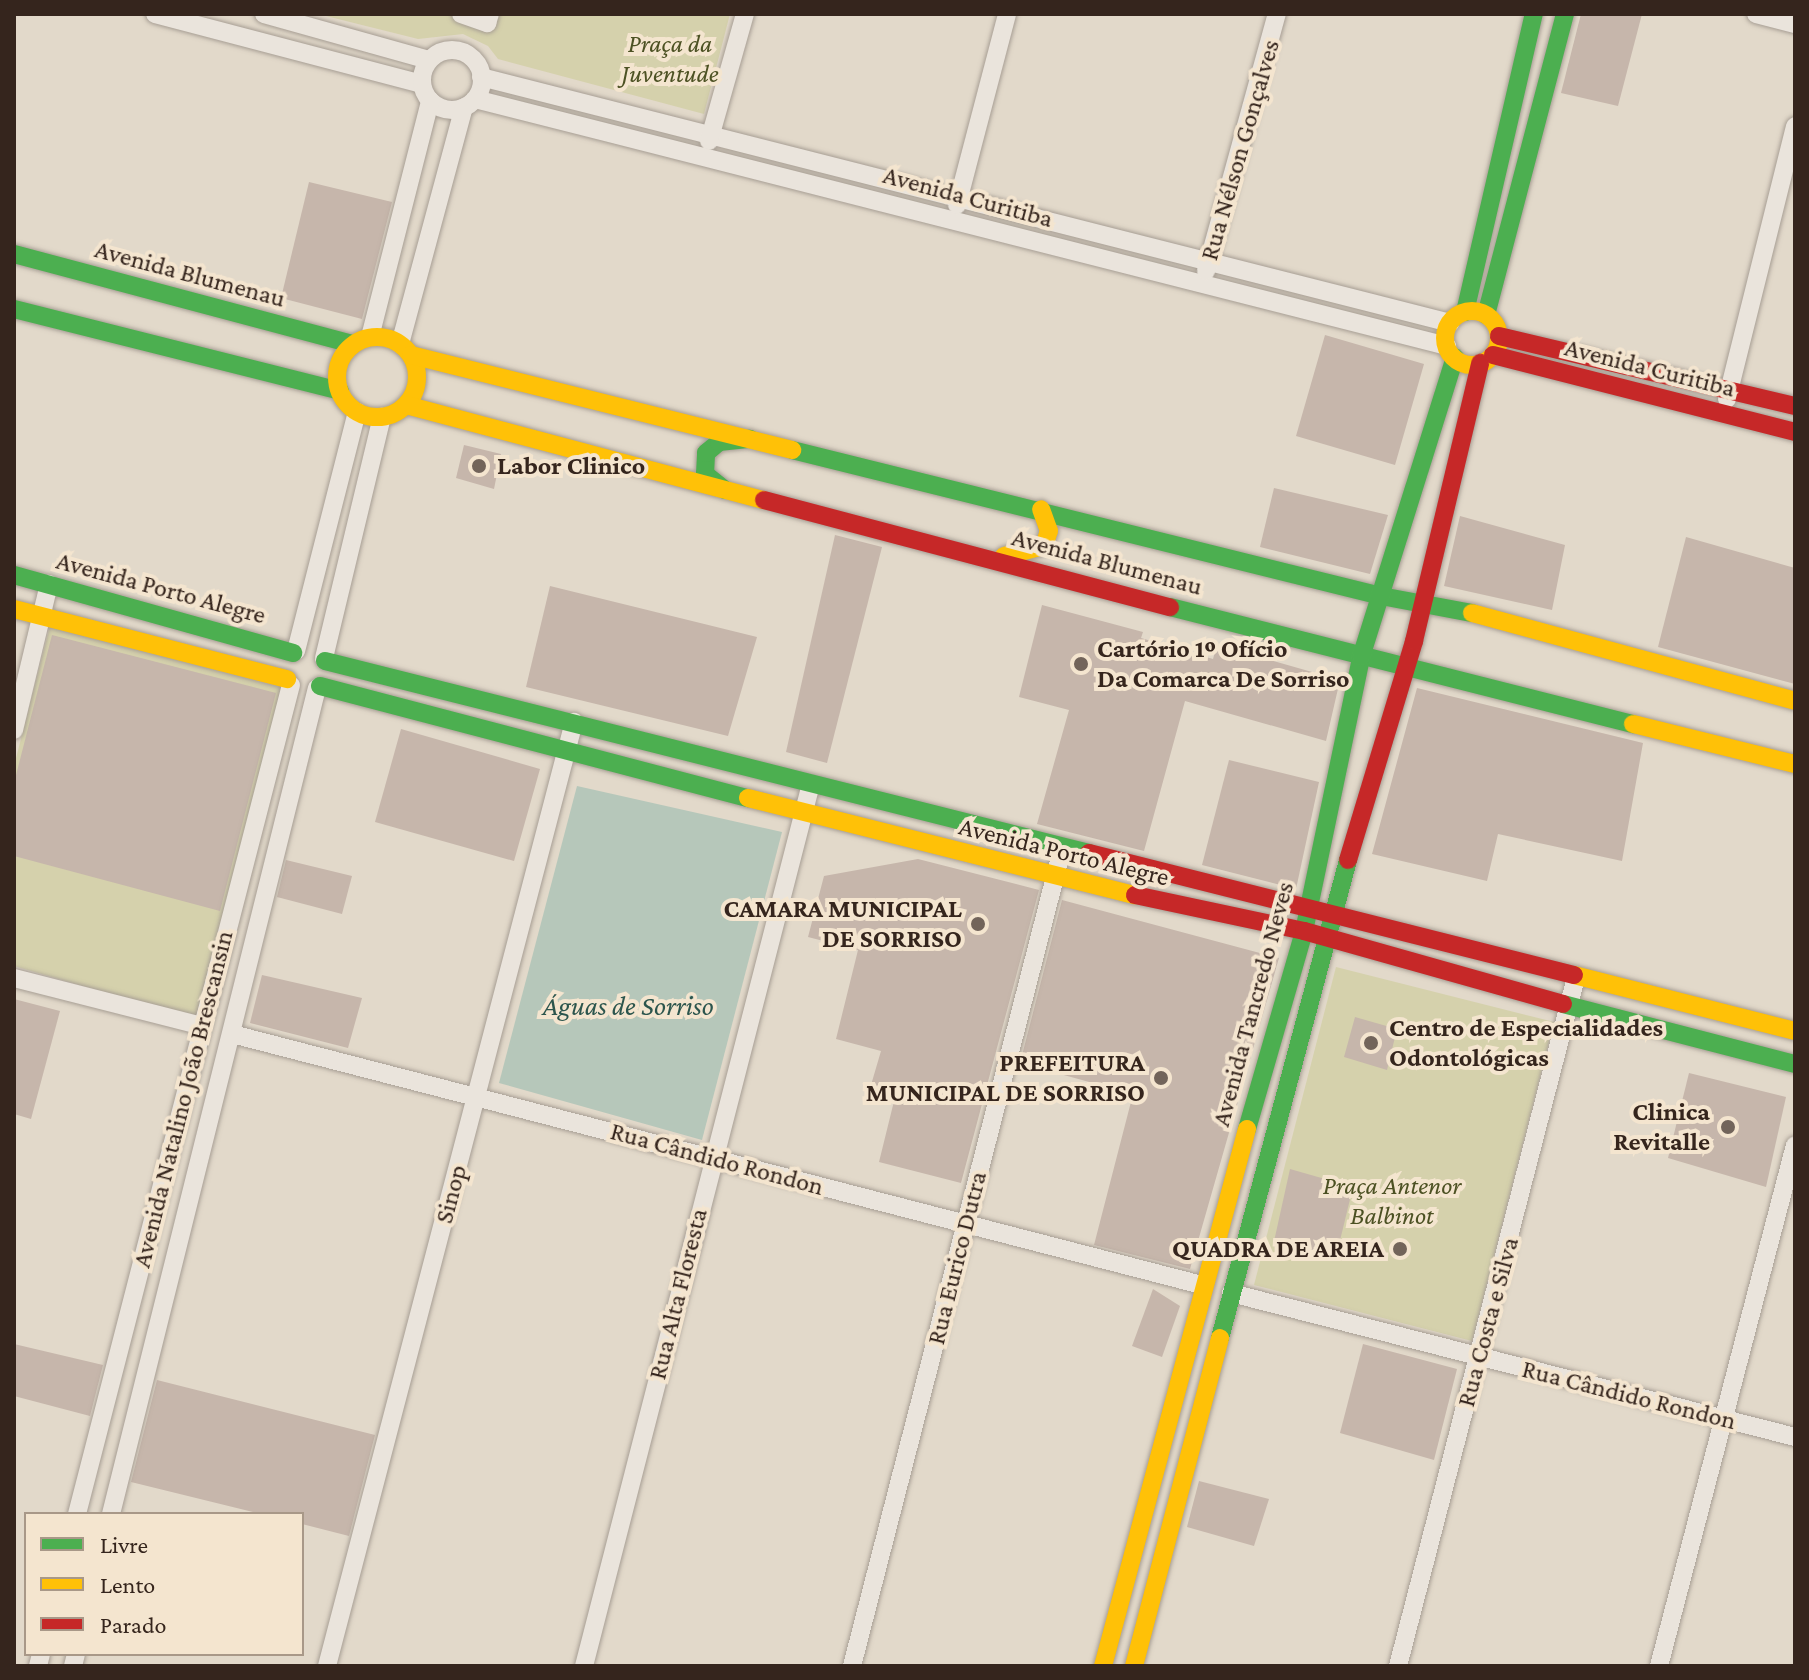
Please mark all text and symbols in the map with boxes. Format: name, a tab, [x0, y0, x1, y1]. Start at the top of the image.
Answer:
park label: Praça da Juventude	[621, 28, 719, 90]
street label: Rua Nélson Gonçalves	[1194, 36, 1286, 264]
street label: Avenida Curitiba	[880, 159, 1056, 235]
street label: Avenida Blumenau	[91, 234, 289, 314]
street label: Avenida Curitiba	[1562, 332, 1738, 404]
place label: Labor Clinico	[497, 450, 645, 482]
marker: Labor Clinico	[468, 455, 490, 477]
street label: Avenida Blumenau	[1008, 522, 1206, 602]
street label: Avenida Porto Alegre	[53, 545, 269, 631]
place label: Cartório 1º Ofício Da Comarca De Sorriso	[1097, 633, 1350, 694]
marker: Cartório 1º Ofício Da Comarca De Sorriso	[1072, 655, 1090, 673]
street label: Avenida Porto Alegre	[956, 811, 1172, 893]
street label: Avenida Tancredo Neves	[1205, 878, 1301, 1130]
place label: CAMARA MUNICIPAL DE SORRISO	[723, 893, 962, 954]
marker: CAMARA MUNICIPAL DE SORRISO	[969, 915, 987, 933]
street label: Avenida Natalino João Brescansin	[126, 927, 240, 1271]
water label: Águas de Sorriso	[542, 989, 714, 1023]
place label: Centro de Especialidades Odontológicas	[1389, 1012, 1663, 1074]
marker: Centro de Especialidades Odontológicas	[1360, 1032, 1382, 1054]
place label: PREFEITURA MUNICIPAL DE SORRISO	[866, 1047, 1145, 1108]
marker: PREFEITURA MUNICIPAL DE SORRISO	[1152, 1069, 1170, 1087]
place label: Clinica Revitalle	[1613, 1096, 1710, 1158]
street label: Rua Cândido Rondon	[607, 1116, 827, 1202]
marker: Clinica Revitalle	[1717, 1116, 1739, 1138]
street label: Sinop	[428, 1161, 474, 1227]
street label: Rua Eurico Dutra	[920, 1168, 994, 1348]
park label: Praça Antenor Balbinot	[1323, 1170, 1461, 1232]
street label: Rua Alta Floresta	[642, 1205, 714, 1383]
place label: QUADRA DE AREIA	[1172, 1233, 1384, 1265]
street label: Rua Costa e Silva	[1450, 1234, 1526, 1410]
marker: QUADRA DE AREIA	[1391, 1240, 1409, 1258]
street label: Rua Cândido Rondon	[1519, 1353, 1739, 1437]
legend	[24, 1512, 304, 1656]
text: Livre	[100, 1531, 148, 1558]
text: Lento	[100, 1571, 155, 1598]
text: Parado	[100, 1611, 167, 1638]

